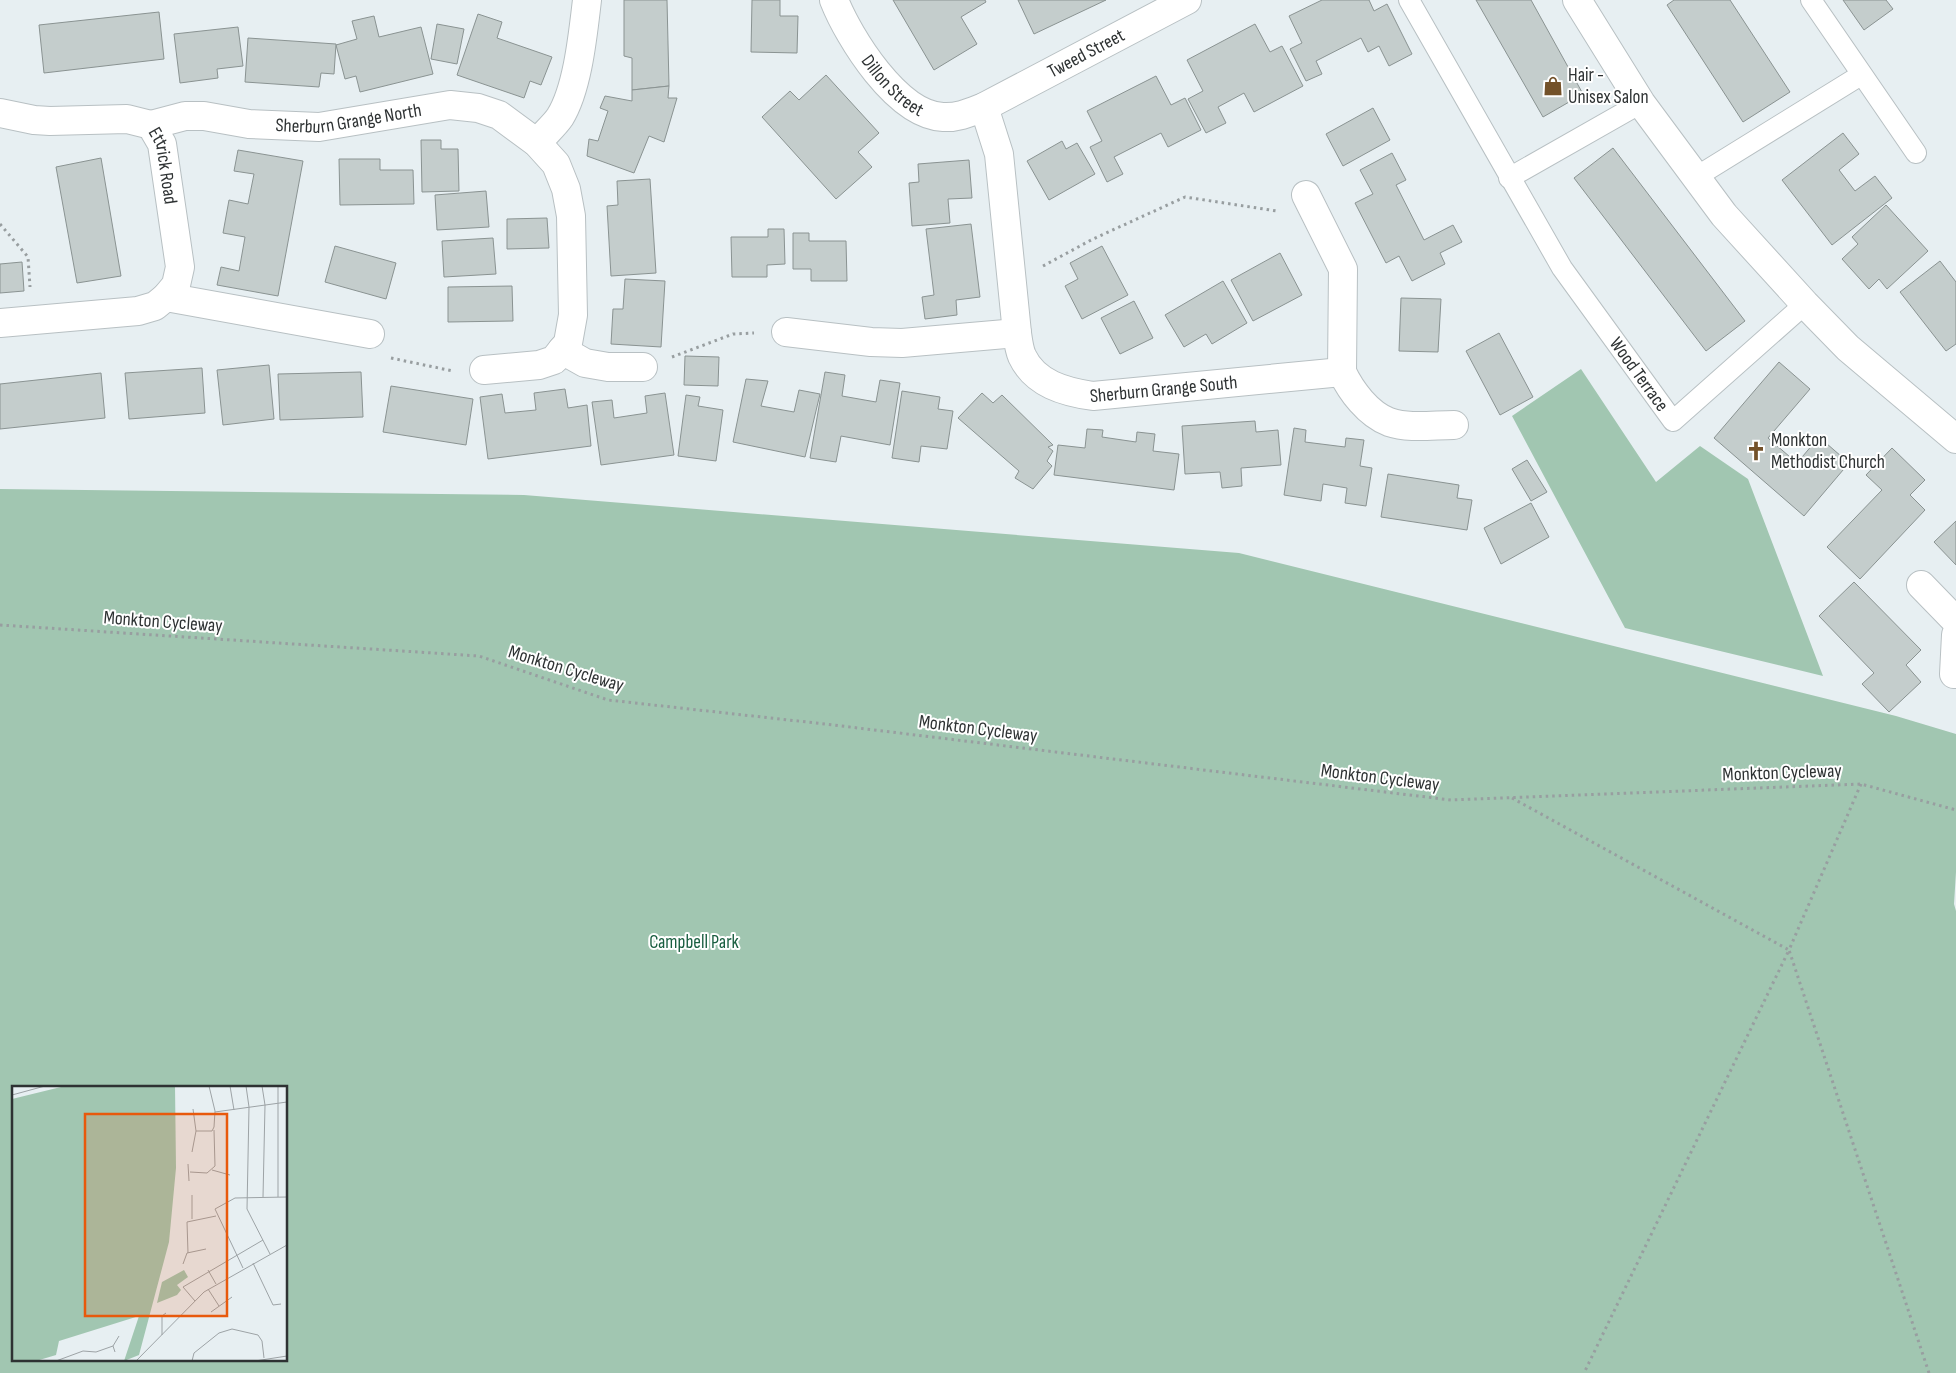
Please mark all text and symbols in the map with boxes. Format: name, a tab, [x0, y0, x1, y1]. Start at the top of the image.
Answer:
street label: Tweed Street	[1043, 23, 1129, 83]
street label: Dillon Street	[856, 50, 928, 122]
place label: Hair - Unisex Salon	[1568, 64, 1649, 109]
shop icon: Hair - Unisex Salon	[1542, 75, 1564, 97]
street label: Sherburn Grange North	[275, 98, 423, 139]
street label: Ettrick Road	[143, 123, 182, 206]
street label: Wood Terrace	[1605, 333, 1674, 416]
street label: Sherburn Grange South	[1089, 371, 1238, 408]
place label: Monkton Methodist Church	[1771, 429, 1885, 474]
church icon: Monkton Methodist Church	[1745, 440, 1767, 462]
street label: Monkton Cycleway	[103, 606, 224, 638]
street label: Monkton Cycleway	[506, 641, 627, 698]
street label: Monkton Cycleway	[917, 710, 1039, 748]
street label: Monkton Cycleway	[1319, 759, 1441, 797]
street label: Monkton Cycleway	[1722, 759, 1843, 787]
park label: Campbell Park	[649, 931, 740, 954]
inset map	[12, 1086, 288, 1360]

